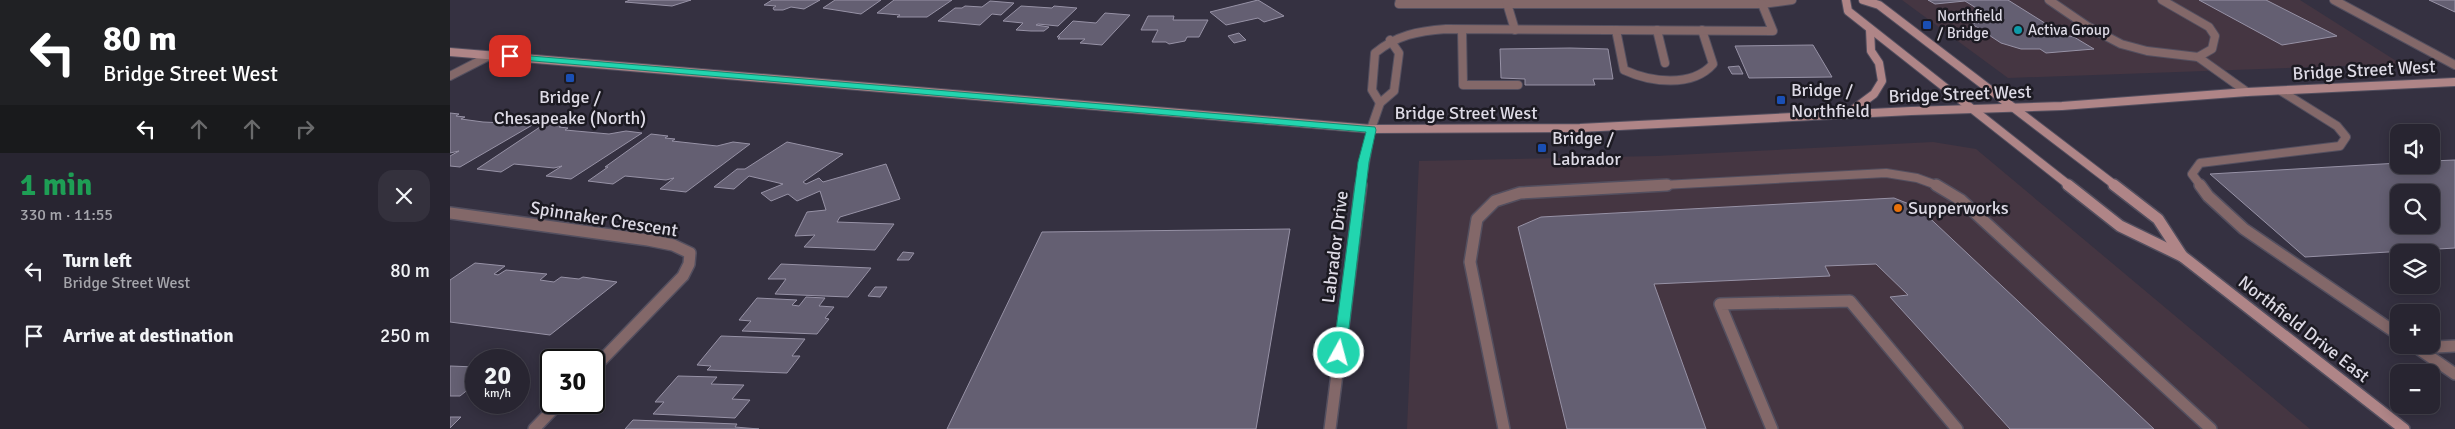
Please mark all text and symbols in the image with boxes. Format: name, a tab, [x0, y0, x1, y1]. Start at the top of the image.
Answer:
place label: Northfield / Bridge	[1937, 7, 2003, 42]
text: 80 m	[103, 17, 177, 60]
marker: Northfield / Bridge	[1921, 19, 1933, 31]
icon: left	[20, 20, 85, 85]
place label: Activa Group	[2028, 21, 2110, 39]
marker: Activa Group	[2012, 24, 2024, 36]
pin	[489, 35, 531, 77]
icon: arrive	[496, 42, 524, 70]
street label: Bridge Street West	[2292, 55, 2436, 85]
text: Bridge Street West	[103, 60, 278, 87]
marker: Bridge / Chesapeake (North)	[564, 72, 576, 84]
place label: Bridge / Northfield	[1791, 79, 1870, 122]
street label: Bridge Street West	[1888, 81, 2032, 107]
place label: Bridge / Chesapeake (North)	[494, 86, 646, 129]
marker: Bridge / Northfield	[1775, 94, 1787, 106]
street label: Bridge Street West	[1394, 102, 1538, 124]
icon: left	[132, 115, 160, 143]
icon: ahead	[185, 115, 213, 143]
icon: ahead	[238, 115, 266, 143]
icon: right	[291, 115, 319, 143]
map controls	[2390, 124, 2440, 414]
button: sound	[2390, 124, 2440, 174]
place label: Bridge / Labrador	[1552, 127, 1621, 170]
marker: Bridge / Labrador	[1536, 142, 1548, 154]
text: 1 min	[20, 167, 92, 204]
button: close	[378, 170, 430, 222]
button: search	[2390, 184, 2440, 234]
street label: Labrador Drive	[1317, 190, 1353, 304]
street label: Spinnaker Crescent	[529, 196, 679, 242]
place label: Supperworks	[1908, 197, 2009, 219]
marker: Supperworks	[1892, 202, 1904, 214]
text: 330 m · 11:55	[20, 205, 113, 225]
button: layers	[2390, 244, 2440, 294]
text: Turn left	[63, 249, 132, 273]
icon: left	[20, 257, 48, 285]
text: 80 m	[390, 259, 430, 283]
street label: Northfield Drive East	[2234, 271, 2374, 387]
text: Bridge Street West	[63, 273, 190, 293]
button: +	[2390, 304, 2440, 354]
icon: arrive	[20, 322, 48, 350]
text: Arrive at destination	[63, 324, 234, 348]
text: 250 m	[380, 324, 430, 348]
position arrow	[1312, 326, 1364, 378]
speed limit sign: 30	[540, 349, 605, 414]
text: 20	[484, 360, 511, 391]
button: −	[2390, 364, 2440, 414]
text: km/h	[484, 386, 511, 401]

